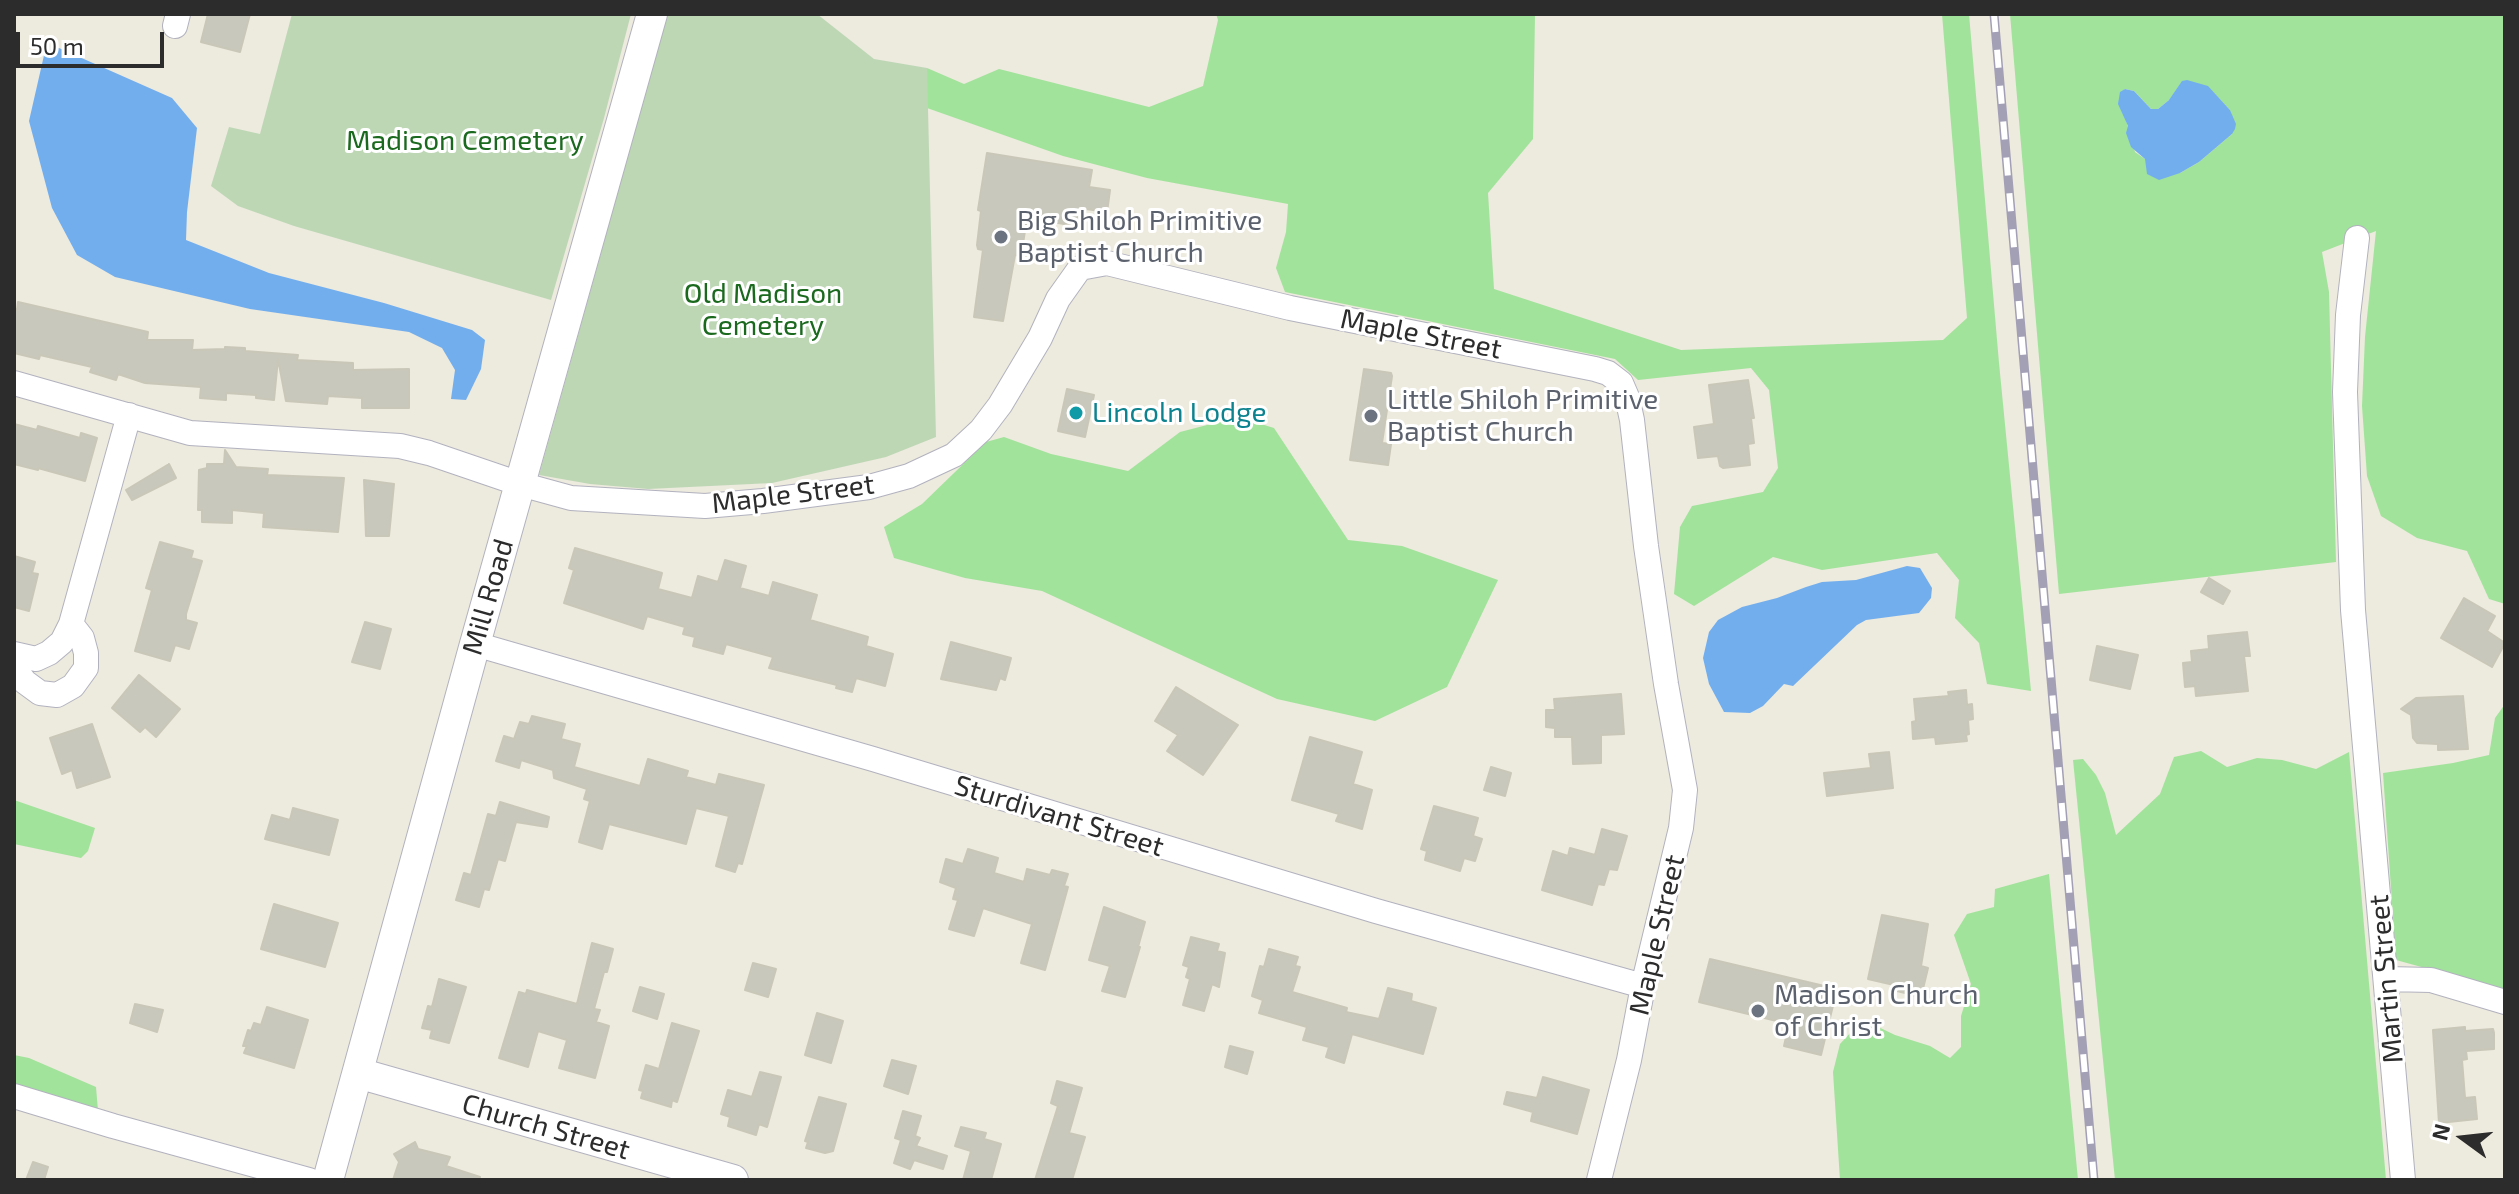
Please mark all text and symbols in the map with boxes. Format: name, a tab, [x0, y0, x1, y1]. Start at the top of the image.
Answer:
scale bar	[20, 16, 168, 66]
text: 50 m	[30, 31, 84, 60]
park label: Madison Cemetery	[346, 124, 584, 158]
place label: Big Shiloh Primitive Baptist Church	[1017, 204, 1262, 270]
marker: Big Shiloh Primitive Baptist Church	[992, 228, 1010, 246]
park label: Old Madison Cemetery	[684, 277, 842, 343]
street label: Maple Street	[1338, 302, 1504, 366]
place label: Little Shiloh Primitive Baptist Church	[1387, 383, 1658, 449]
place label: Lincoln Lodge	[1092, 396, 1267, 430]
marker: Lincoln Lodge	[1067, 404, 1085, 422]
marker: Little Shiloh Primitive Baptist Church	[1362, 407, 1380, 425]
street label: Maple Street	[710, 467, 876, 521]
street label: Mill Road	[455, 535, 521, 659]
street label: Sturdivant Street	[950, 768, 1168, 864]
street label: Maple Street	[1622, 852, 1692, 1018]
street label: Martin Street	[2362, 893, 2410, 1065]
place label: Madison Church of Christ	[1774, 978, 1979, 1044]
marker: Madison Church of Christ	[1749, 1002, 1767, 1020]
street label: Church Street	[458, 1087, 634, 1167]
north arrow	[2423, 1098, 2503, 1178]
text: N	[2425, 1121, 2454, 1143]

